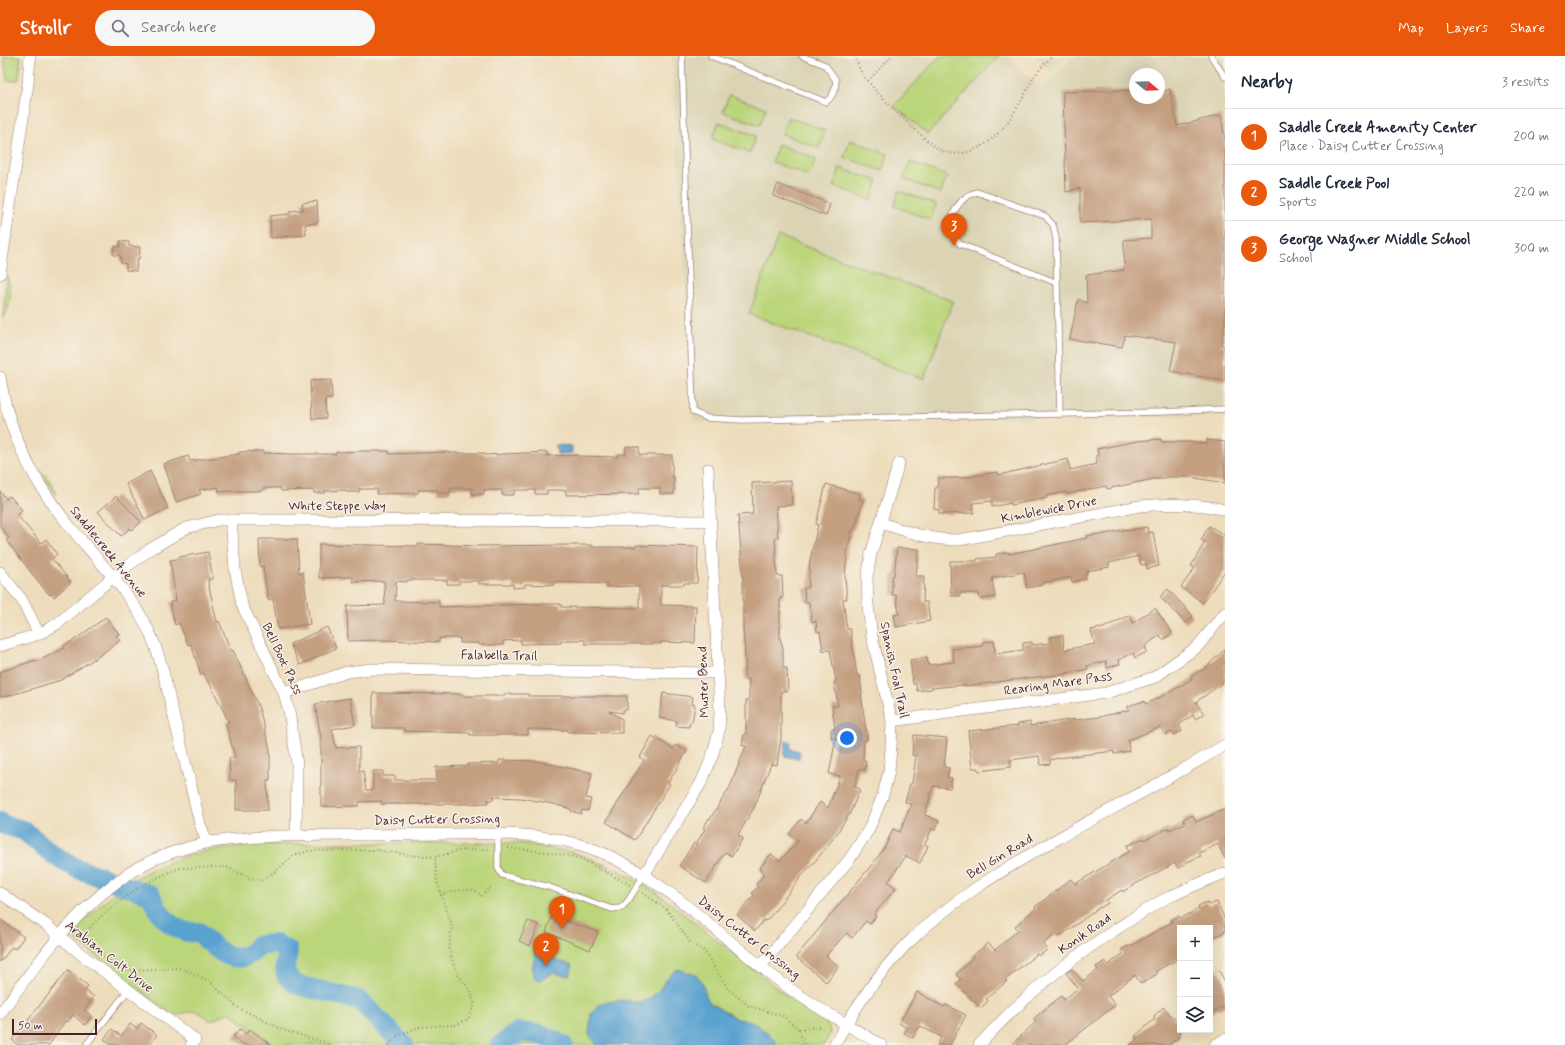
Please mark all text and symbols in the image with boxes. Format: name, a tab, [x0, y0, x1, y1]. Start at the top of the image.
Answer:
search box	[95, 10, 375, 46]
text: Strollr	[20, 16, 71, 41]
icon: search	[109, 17, 131, 39]
text: Search here	[141, 18, 217, 38]
text: Map	[1398, 19, 1424, 37]
text: Layers	[1446, 19, 1488, 37]
text: Share	[1510, 19, 1545, 37]
north arrow	[1129, 68, 1165, 104]
text: Nearby	[1241, 71, 1293, 93]
text: 3 results	[1502, 74, 1549, 91]
text: Saddle Creek Amenity Center	[1279, 118, 1477, 138]
text: 1	[1251, 128, 1257, 145]
text: 200 m	[1514, 128, 1549, 145]
text: Place · Daisy Cutter Crossing	[1279, 138, 1444, 155]
text: Saddle Creek Pool	[1279, 174, 1389, 194]
text: 2	[1251, 184, 1257, 201]
text: 220 m	[1514, 184, 1549, 201]
text: Sports	[1279, 194, 1317, 211]
pin: 3	[941, 213, 967, 246]
text: George Wagner Middle School	[1279, 230, 1471, 250]
text: 3	[1251, 240, 1257, 257]
text: 300 m	[1514, 240, 1549, 257]
text: School	[1279, 250, 1313, 267]
street label: Kimblewick Drive	[1000, 492, 1098, 528]
street label: White Steppe Way	[288, 498, 386, 515]
street label: Saddlecreek Avenue	[66, 503, 150, 601]
street label: Bell Boot Pass	[258, 620, 306, 698]
street label: Spanish Foal Trail	[876, 620, 912, 720]
street label: Muster Bend	[694, 646, 714, 718]
street label: Falabella Trail	[461, 647, 537, 665]
street label: Rearing Mare Pass	[1003, 668, 1113, 700]
your location	[837, 728, 857, 748]
street label: Daisy Cutter Crossing	[374, 810, 500, 830]
street label: Bell Gin Road	[964, 831, 1036, 883]
street label: Daisy Cutter Crossing	[694, 893, 804, 983]
pin: 1	[549, 896, 575, 929]
street label: Konik Road	[1055, 910, 1115, 958]
street label: Arabian Colt Drive	[61, 917, 157, 997]
map controls	[1177, 925, 1213, 1033]
button: +	[1177, 925, 1213, 961]
pin: 2	[533, 933, 559, 966]
button: −	[1177, 961, 1213, 997]
button: layers	[1177, 997, 1213, 1033]
scale bar	[12, 1017, 97, 1036]
text: 50 m	[18, 1019, 43, 1033]

